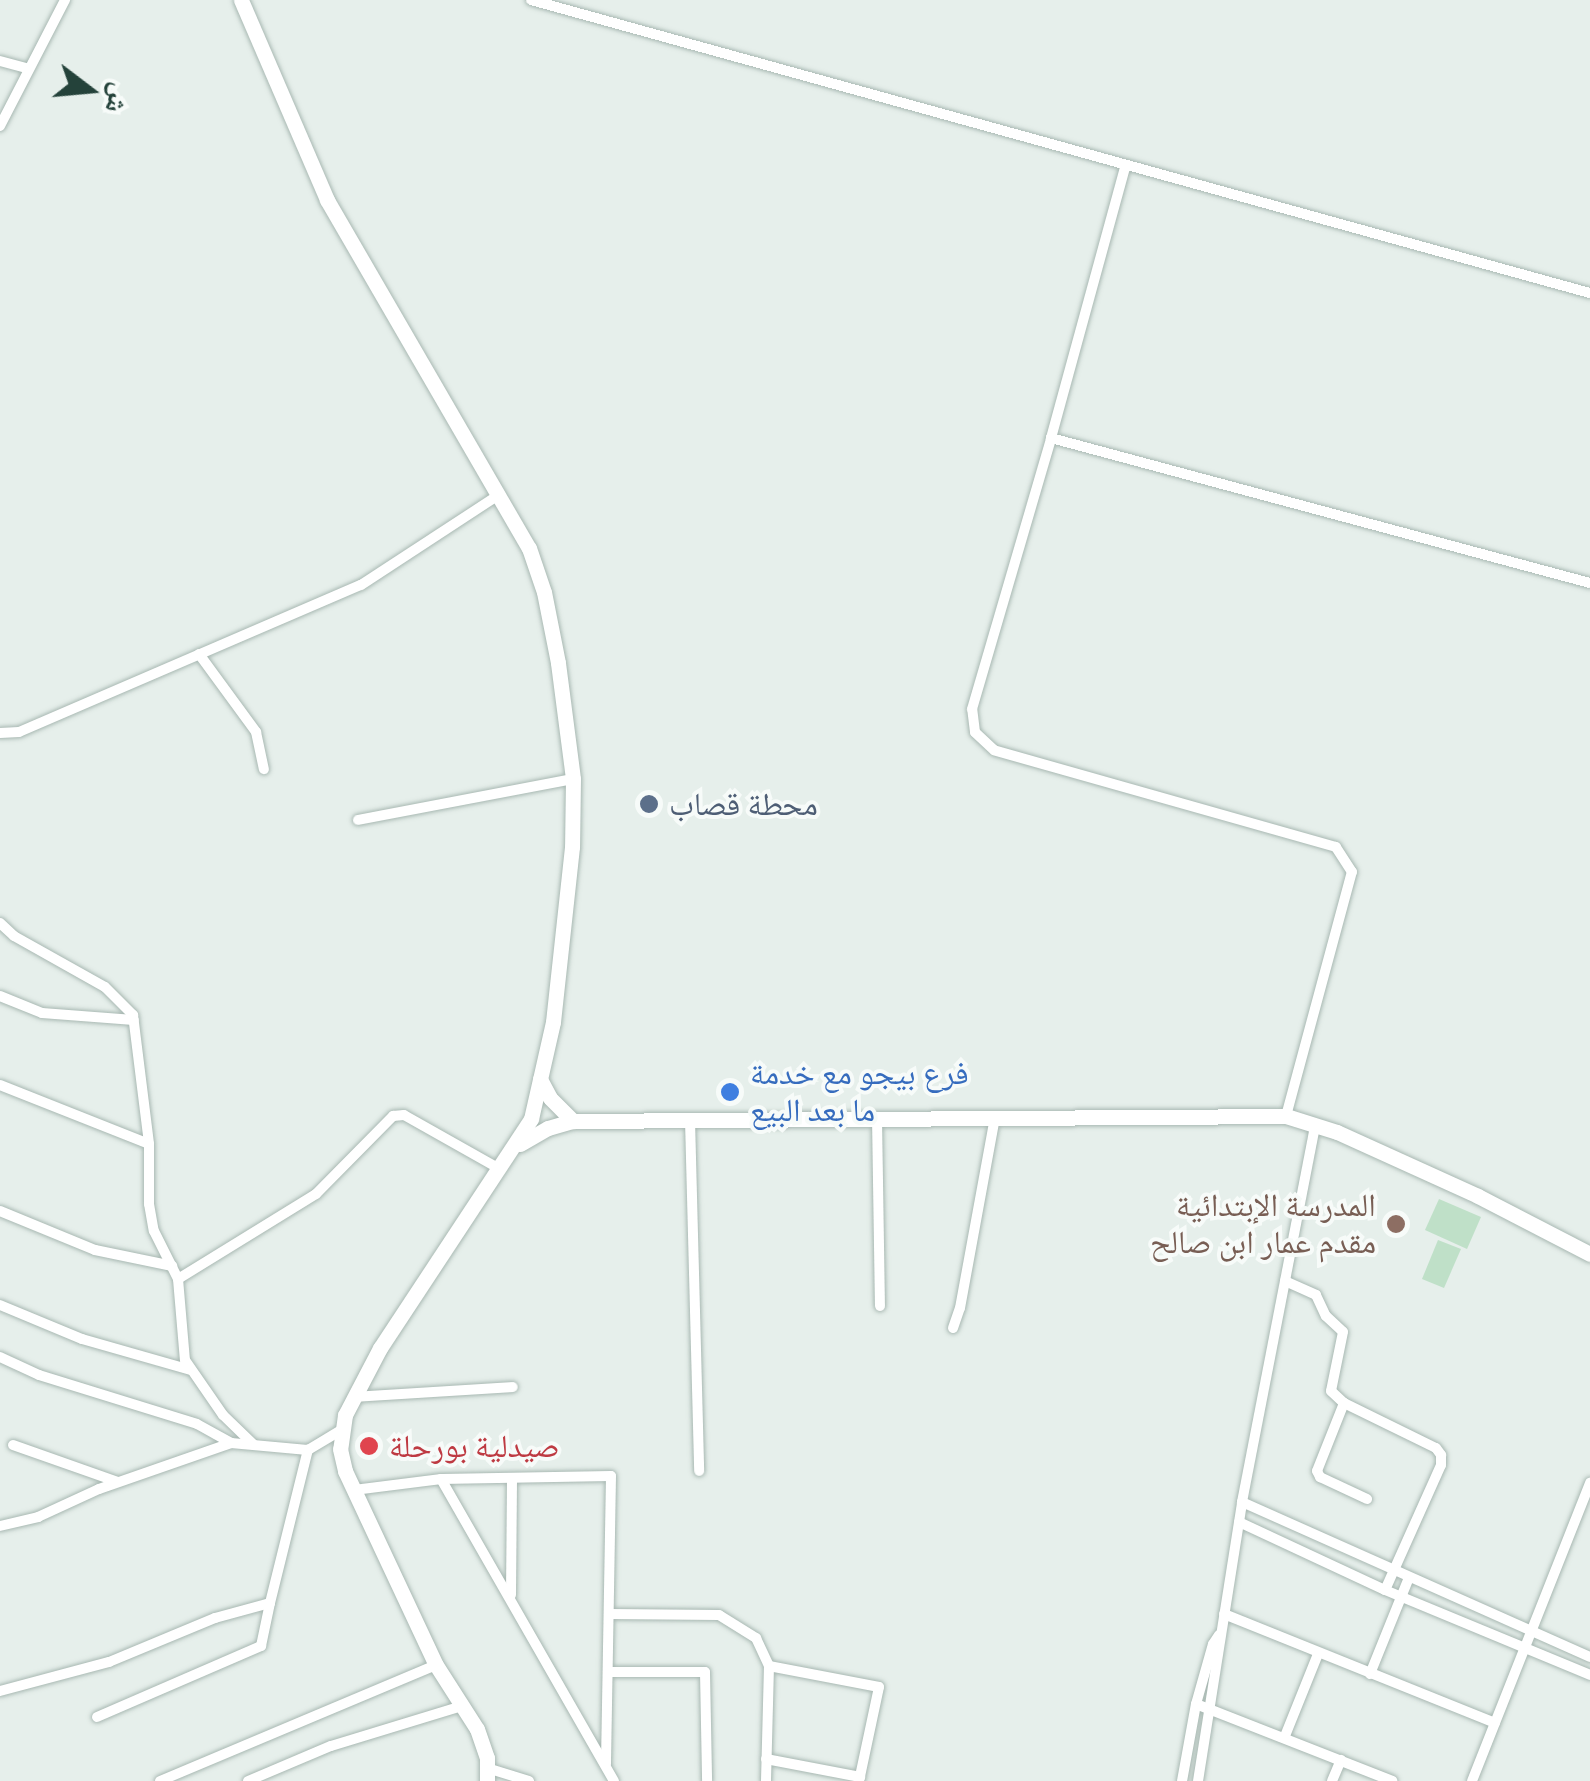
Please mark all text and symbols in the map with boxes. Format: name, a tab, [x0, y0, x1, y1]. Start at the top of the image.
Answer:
north arrow	[40, 40, 140, 140]
text: ش	[96, 79, 141, 118]
place label: محطة قصاب	[669, 785, 818, 823]
marker: محطة قصاب	[638, 793, 660, 815]
place label: فرع بيجو مع خدمة ما بعد البيع	[750, 1055, 969, 1130]
marker: فرع بيجو مع خدمة ما بعد البيع	[719, 1081, 741, 1103]
place label: المدرسة الإبتدائية مقدم عمار ابن صالح	[1150, 1187, 1376, 1262]
marker: المدرسة الإبتدائية مقدم عمار ابن صالح	[1385, 1213, 1407, 1235]
place label: صيدلية بورحلة	[389, 1427, 560, 1465]
marker: صيدلية بورحلة	[358, 1435, 380, 1457]

